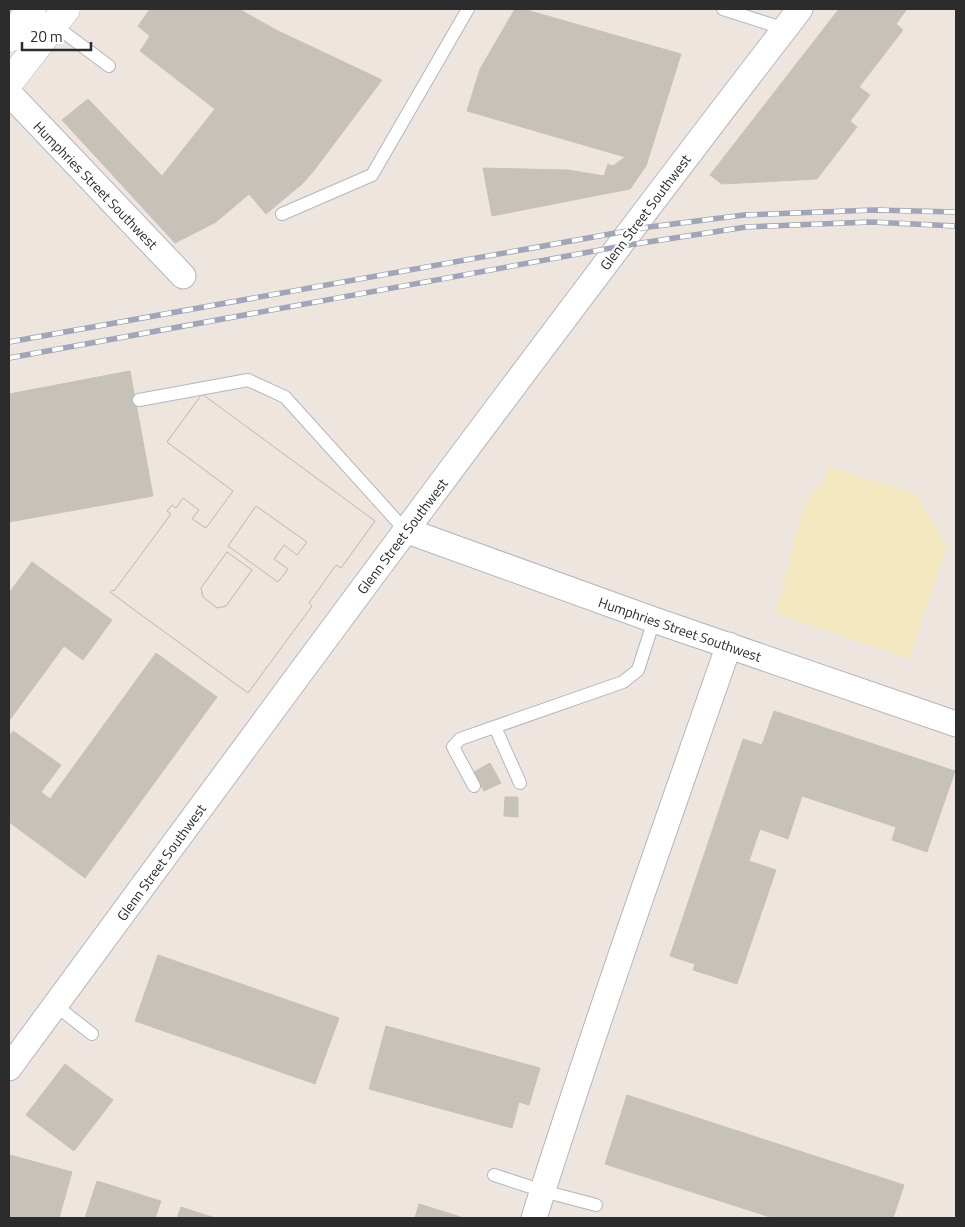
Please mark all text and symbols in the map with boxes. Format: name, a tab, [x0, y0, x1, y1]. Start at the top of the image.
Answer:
scale bar	[22, 20, 91, 52]
text: 20 m	[30, 25, 63, 48]
street label: Humphries Street Southwest	[29, 116, 163, 254]
street label: Glenn Street Southwest	[594, 150, 696, 274]
street label: Glenn Street Southwest	[351, 474, 453, 598]
street label: Humphries Street Southwest	[596, 591, 764, 667]
street label: Glenn Street Southwest	[111, 799, 211, 925]

